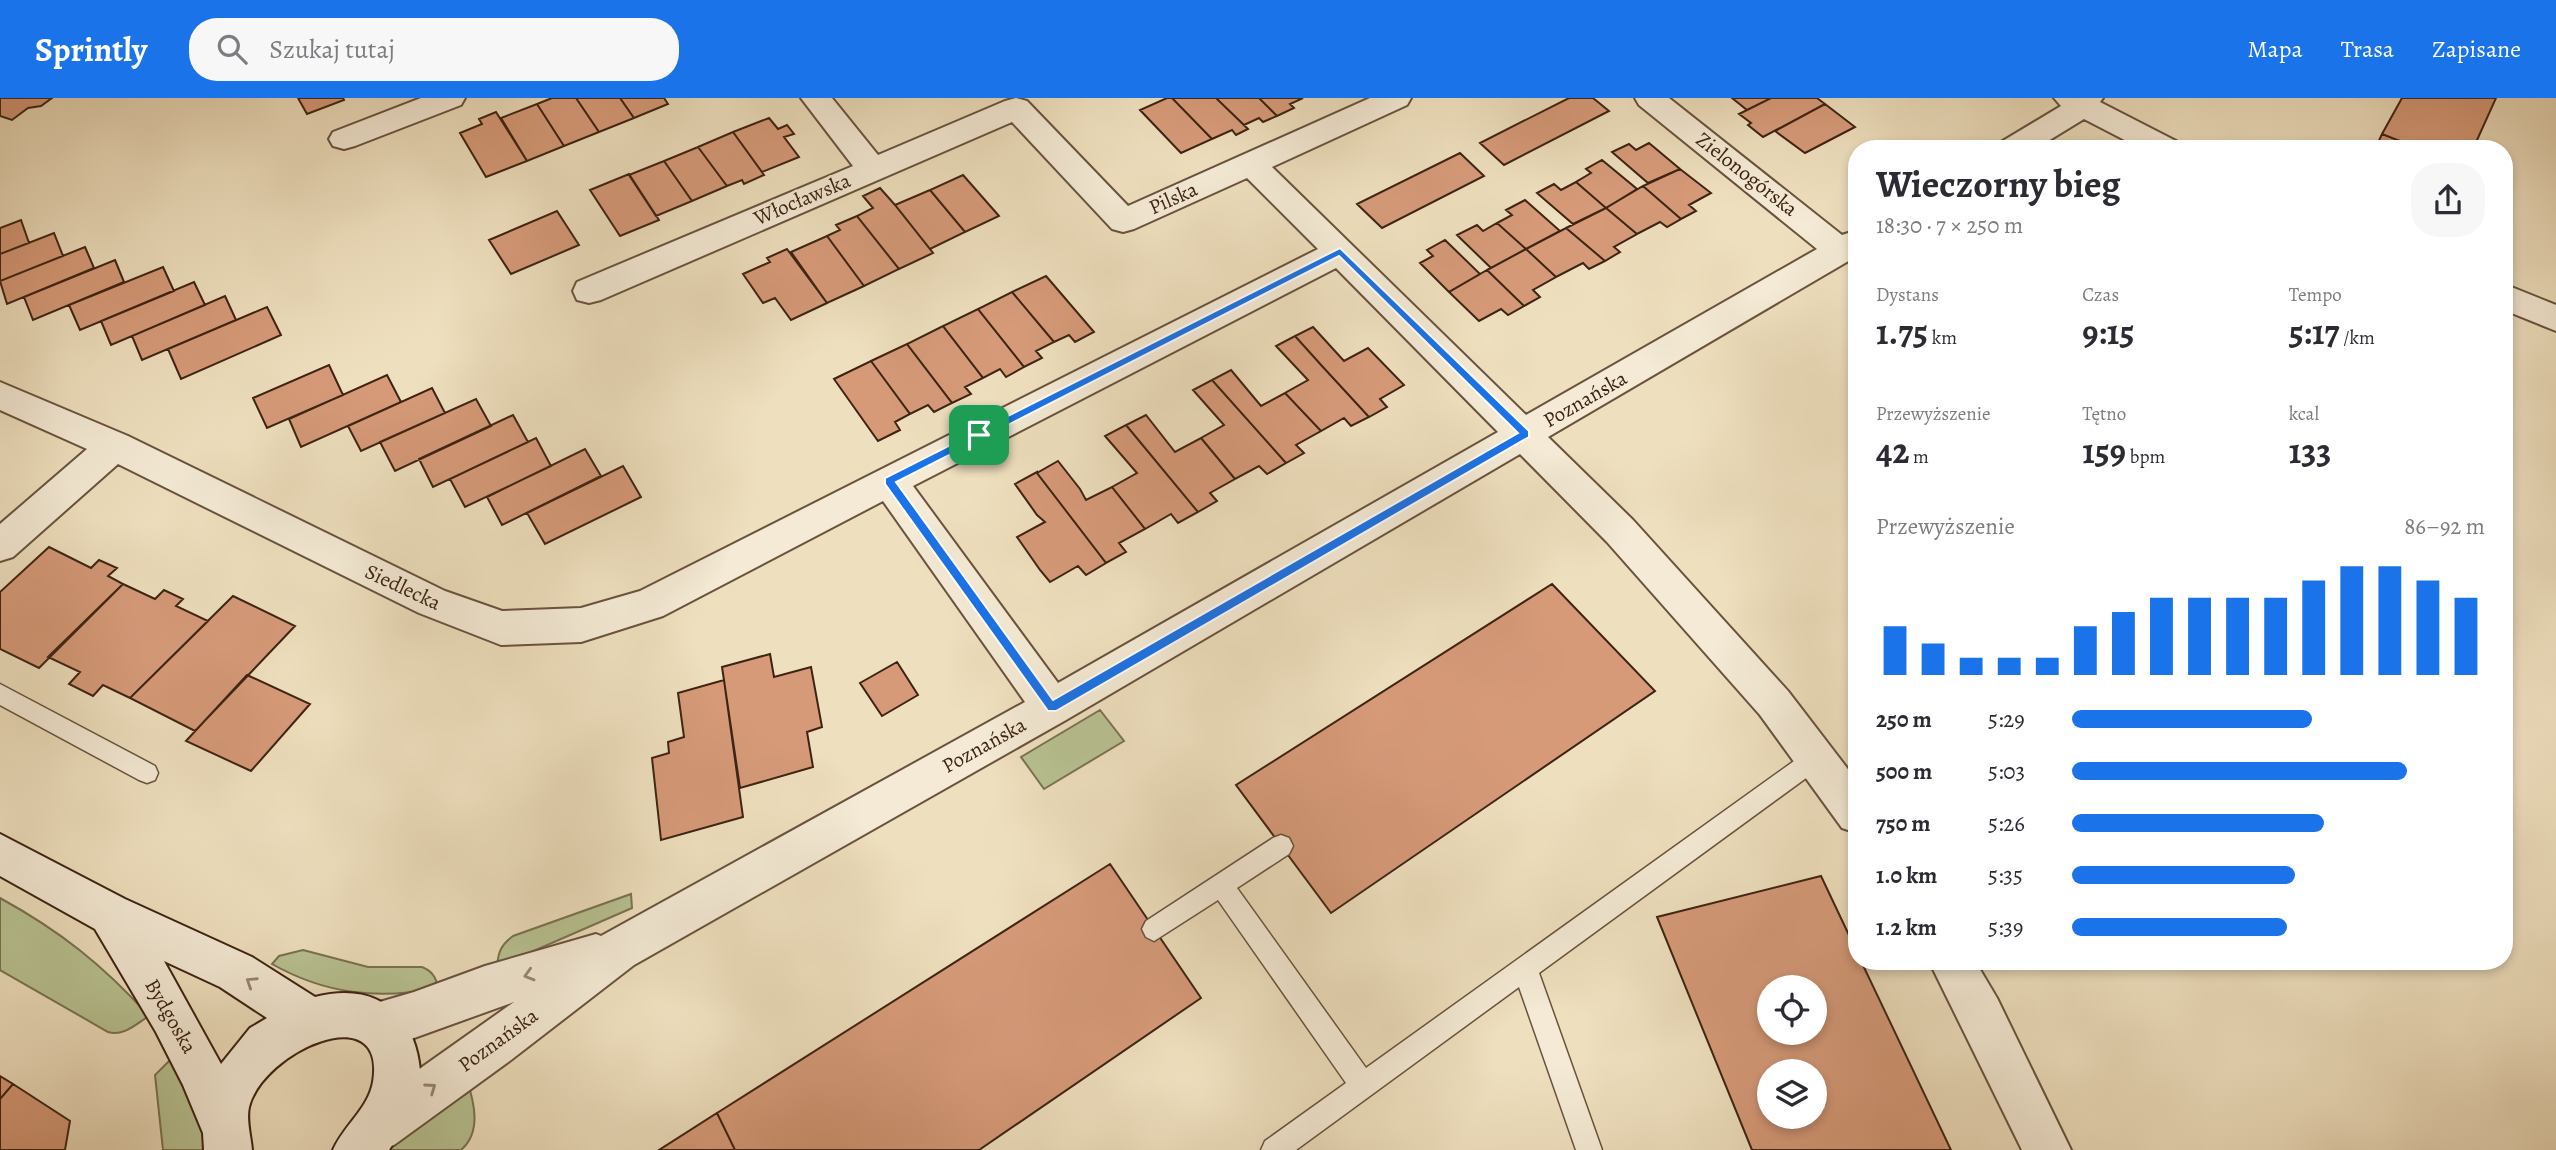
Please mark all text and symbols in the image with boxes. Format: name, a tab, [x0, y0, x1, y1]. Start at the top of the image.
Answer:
search box	[189, 18, 679, 81]
text: Sprintly	[35, 27, 147, 72]
icon: search	[213, 30, 251, 68]
text: Szukaj tutaj	[269, 32, 395, 67]
text: Mapa	[2248, 33, 2303, 65]
text: Trasa	[2341, 33, 2394, 65]
text: Zapisane	[2432, 33, 2521, 65]
street label: Zielonogórska	[1690, 125, 1804, 223]
text: Wieczorny bieg	[1876, 158, 2121, 210]
button: share	[2411, 163, 2485, 237]
street label: Włocławska	[748, 166, 855, 232]
street label: Pilska	[1144, 175, 1202, 221]
text: 18:30 · 7 × 250 m	[1876, 210, 2023, 241]
text: Dystans	[1876, 282, 1939, 308]
text: Czas	[2082, 282, 2119, 308]
text: Tempo	[2289, 282, 2342, 308]
text: 1.75	[1876, 308, 1928, 356]
text: 9:15	[2082, 308, 2134, 356]
text: 5:17	[2289, 308, 2339, 356]
text: km	[1928, 325, 1957, 351]
text: /km	[2339, 325, 2375, 351]
street label: Poznańska	[1538, 364, 1632, 434]
text: Przewyższenie	[1876, 401, 1991, 427]
text: Tętno	[2082, 401, 2126, 427]
text: kcal	[2289, 401, 2319, 427]
pin	[949, 405, 1009, 465]
icon: arrive	[960, 416, 998, 454]
text: 42	[1876, 427, 1909, 475]
text: 159	[2082, 427, 2126, 475]
text: 133	[2289, 427, 2331, 475]
text: m	[1909, 444, 1929, 470]
text: bpm	[2126, 444, 2165, 470]
text: Przewyższenie	[1876, 511, 2015, 542]
text: 86–92 m	[2404, 511, 2485, 542]
street label: Siedlecka	[360, 557, 446, 617]
text: 250 m	[1876, 704, 1932, 735]
text: 5:29	[1988, 704, 2025, 735]
street label: Poznańska	[937, 710, 1031, 780]
text: 500 m	[1876, 756, 1932, 787]
text: 5:03	[1988, 756, 2025, 787]
text: 750 m	[1876, 808, 1931, 839]
text: 5:26	[1988, 808, 2025, 839]
text: 1.0 km	[1876, 860, 1937, 891]
text: 5:35	[1988, 860, 2023, 891]
text: 1.2 km	[1876, 912, 1937, 943]
text: 5:39	[1988, 912, 2023, 943]
one-way arrow	[523, 967, 535, 982]
street label: Bydgoska	[138, 974, 204, 1059]
map controls	[1757, 975, 1827, 1129]
button: locate	[1757, 975, 1827, 1045]
one-way arrow	[246, 978, 259, 990]
street label: Poznańska	[453, 1001, 544, 1078]
button: layers	[1757, 1059, 1827, 1129]
one-way arrow	[423, 1084, 436, 1096]

